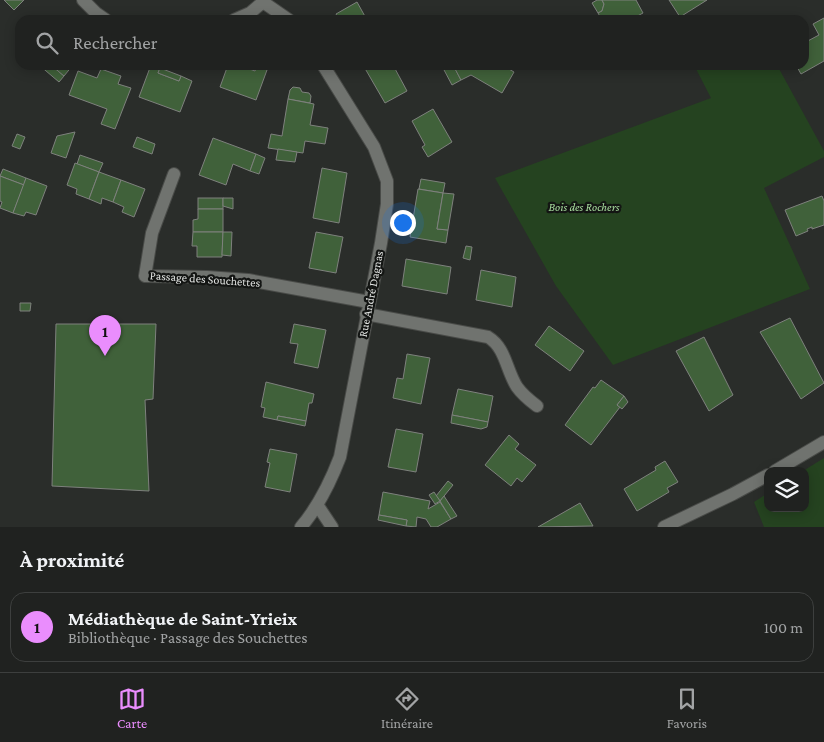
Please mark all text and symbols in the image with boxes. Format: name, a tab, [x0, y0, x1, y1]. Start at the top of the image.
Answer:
search box	[15, 15, 809, 70]
icon: search	[33, 29, 61, 57]
text: Rechercher	[73, 32, 157, 53]
park label: Bois des Rochers	[549, 200, 620, 214]
your location	[390, 210, 416, 236]
street label: Rue André Dagnas	[356, 249, 386, 338]
street label: Passage des Souchettes	[149, 268, 261, 290]
pin: 1	[89, 315, 121, 356]
map controls	[764, 467, 809, 512]
button: layers	[764, 467, 809, 512]
text: À proximité	[20, 548, 124, 572]
text: Médiathèque de Saint-Yrieix	[68, 608, 297, 629]
text: 1	[34, 619, 40, 636]
text: 100 m	[764, 619, 803, 636]
text: Bibliothèque · Passage des Souchettes	[68, 629, 307, 646]
tab: Carte	[117, 685, 147, 731]
tab: Itinéraire	[381, 685, 433, 731]
tab: Favoris	[667, 685, 707, 731]

